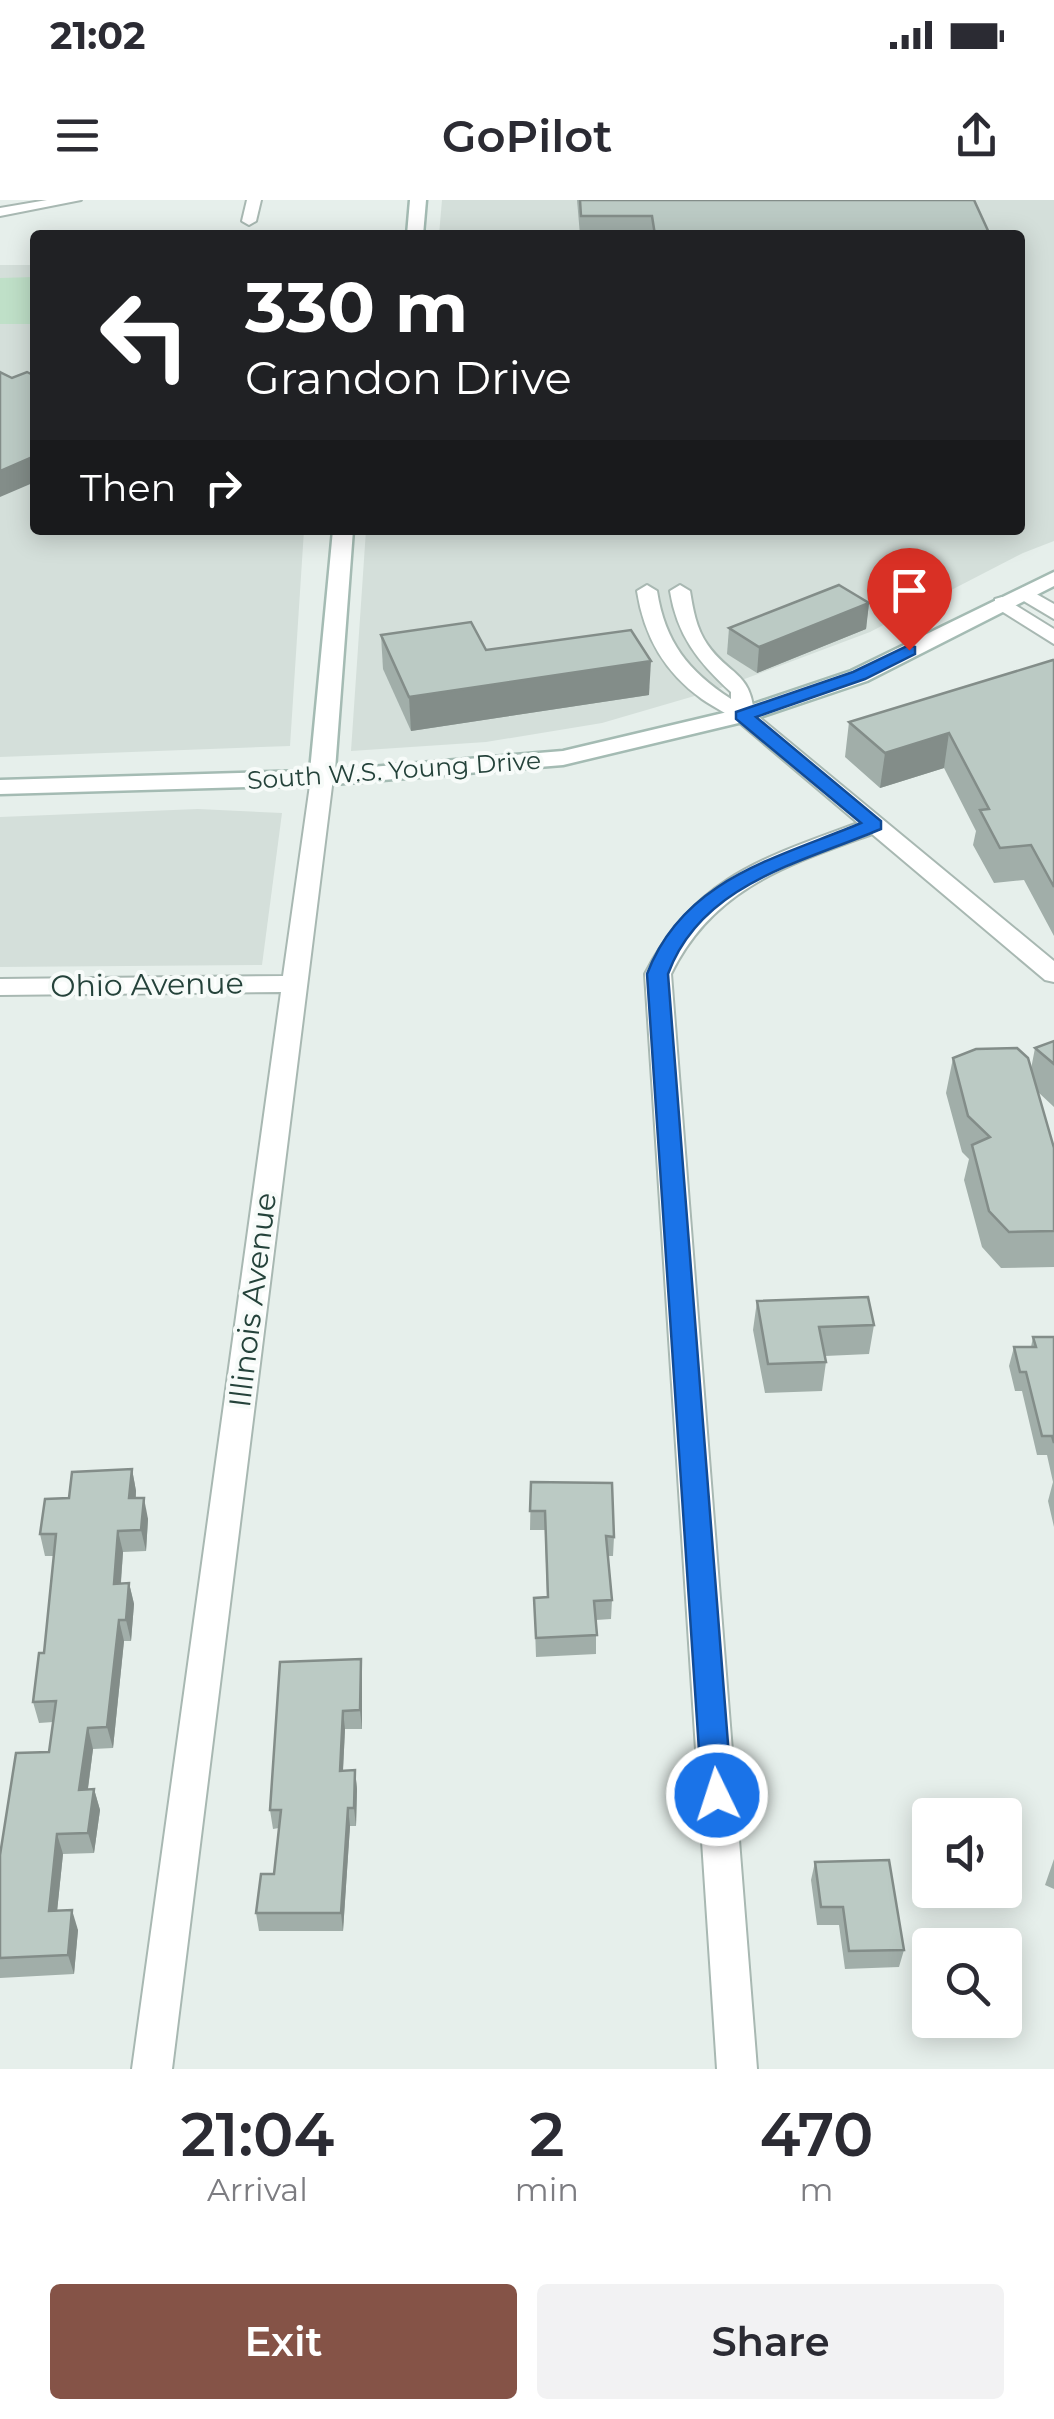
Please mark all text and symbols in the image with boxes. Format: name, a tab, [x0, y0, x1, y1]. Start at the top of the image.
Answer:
text: 21:02	[50, 12, 145, 59]
icon: menu	[50, 108, 105, 163]
text: GoPilot	[442, 108, 612, 163]
icon: share	[949, 108, 1004, 163]
text: 330 m	[245, 264, 468, 350]
icon: left	[80, 270, 210, 400]
text: Grandon Drive	[245, 350, 572, 405]
icon: right	[196, 460, 251, 515]
text: Then	[80, 464, 176, 511]
pin	[867, 548, 952, 651]
icon: arrive	[882, 563, 937, 618]
street label: South W.S. Young Drive	[246, 745, 542, 795]
street label: Ohio Avenue	[50, 964, 244, 1005]
street label: Illinois Avenue	[221, 1190, 284, 1409]
position arrow	[665, 1743, 769, 1847]
map controls	[912, 1798, 1022, 2038]
button: sound	[912, 1798, 1022, 1908]
button: search	[912, 1928, 1022, 2038]
text: 21:04	[181, 2098, 334, 2171]
text: 2	[529, 2098, 564, 2171]
text: 470	[760, 2098, 873, 2171]
text: Arrival	[207, 2170, 308, 2209]
text: min	[515, 2170, 579, 2209]
text: m	[800, 2170, 833, 2209]
button: Exit	[50, 2284, 517, 2399]
button: Share	[537, 2284, 1004, 2399]

